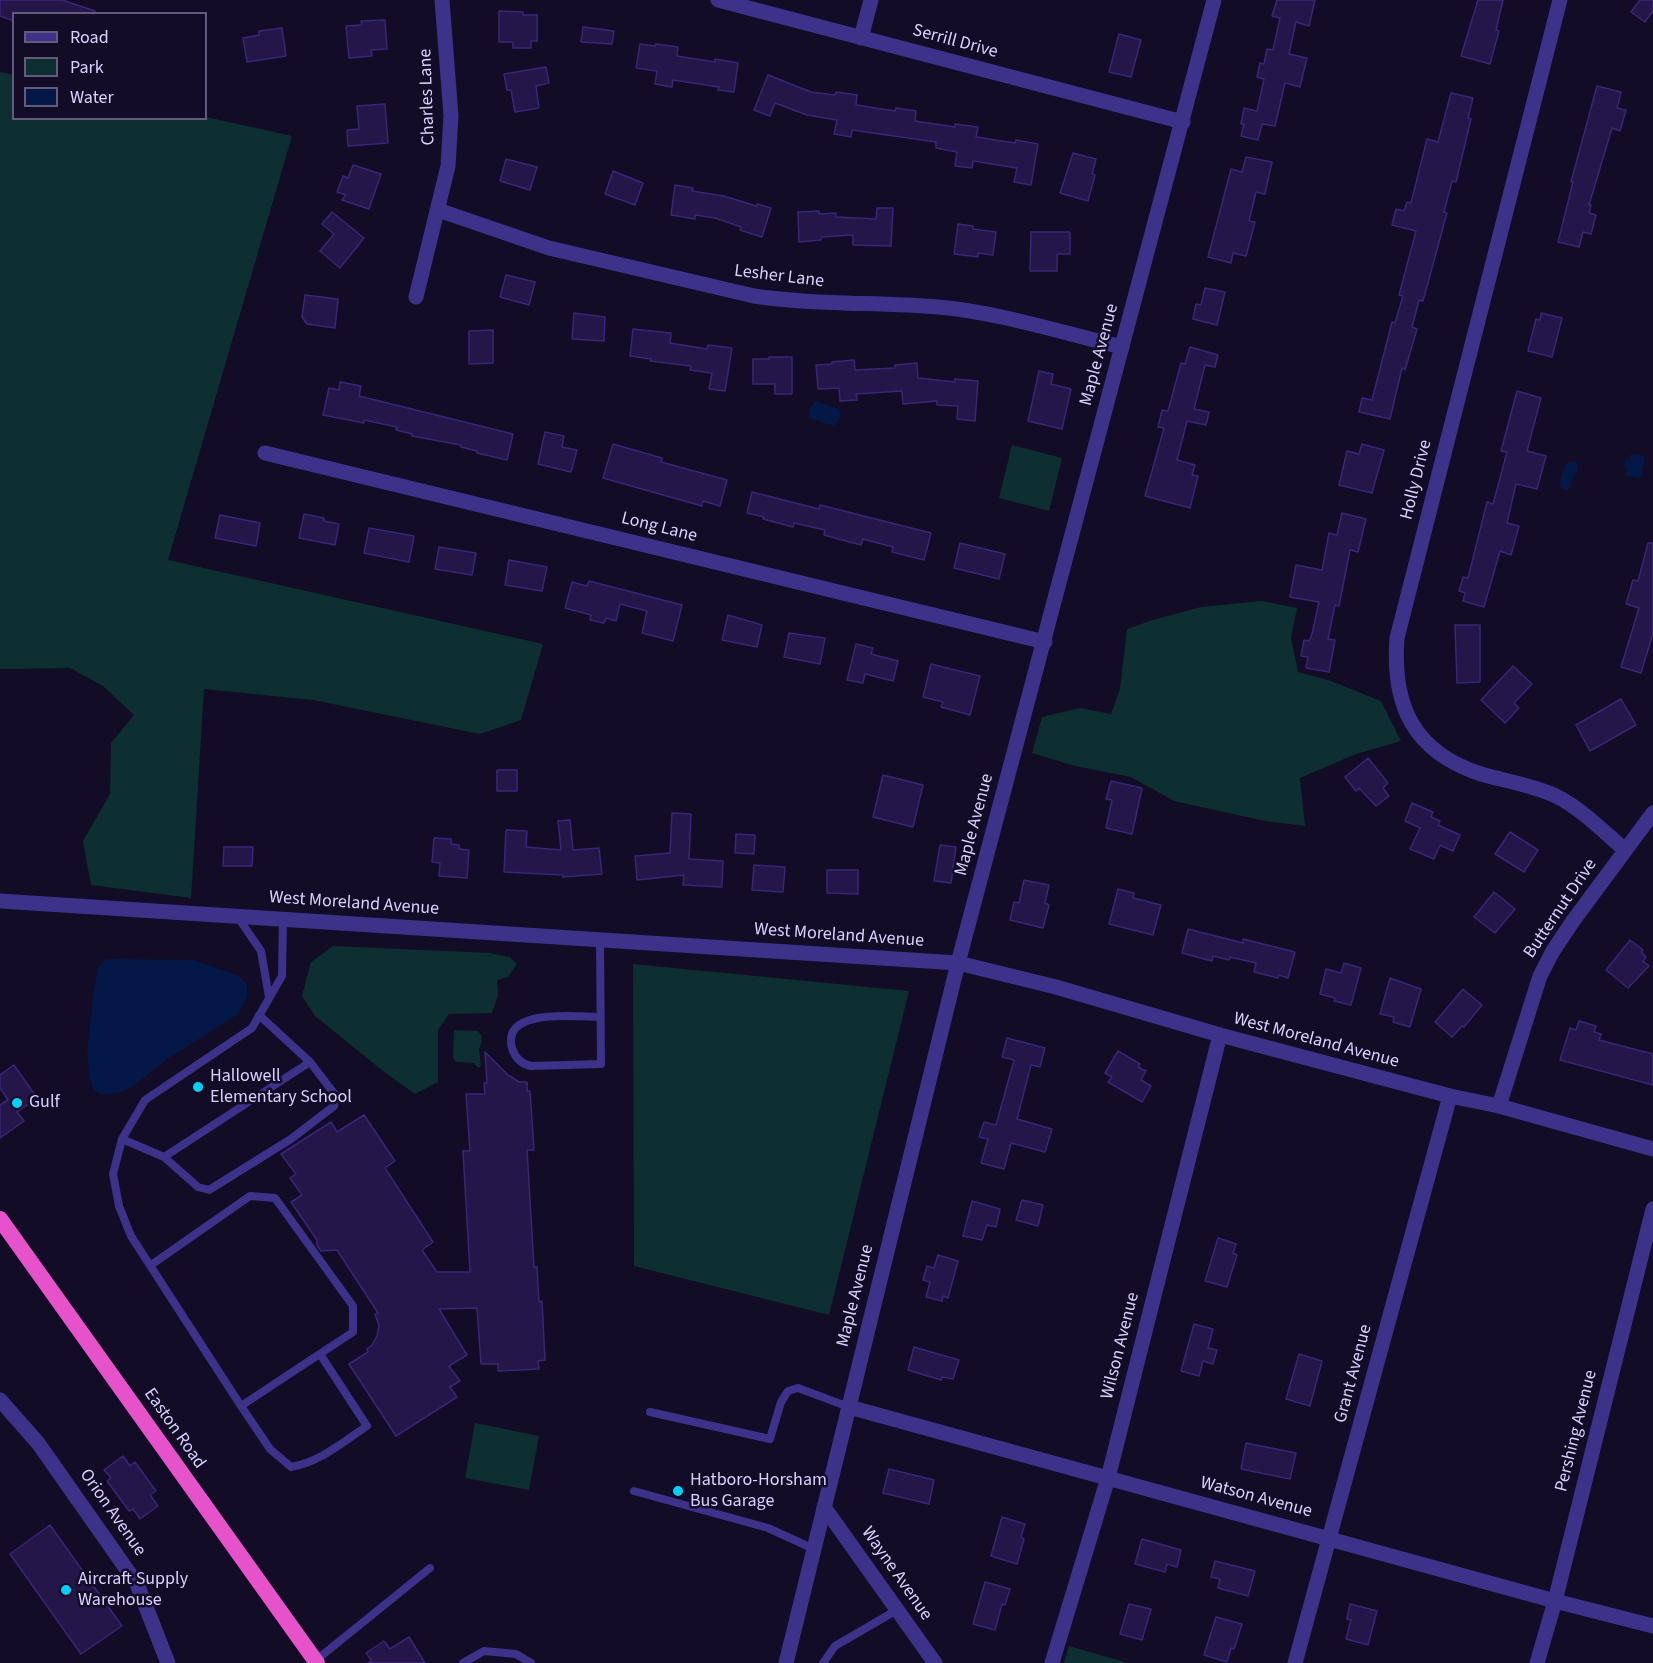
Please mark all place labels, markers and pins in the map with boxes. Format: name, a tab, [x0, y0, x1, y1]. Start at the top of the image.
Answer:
place label: Hallowell Elementary School	[210, 1066, 352, 1108]
marker: Hallowell Elementary School	[191, 1080, 205, 1094]
place label: Gulf	[29, 1092, 60, 1114]
marker: Gulf	[10, 1096, 24, 1110]
place label: Hatboro-Horsham Bus Garage	[690, 1470, 827, 1512]
marker: Hatboro-Horsham Bus Garage	[671, 1484, 685, 1498]
place label: Aircraft Supply Warehouse	[78, 1569, 188, 1612]
marker: Aircraft Supply Warehouse	[59, 1583, 73, 1597]

